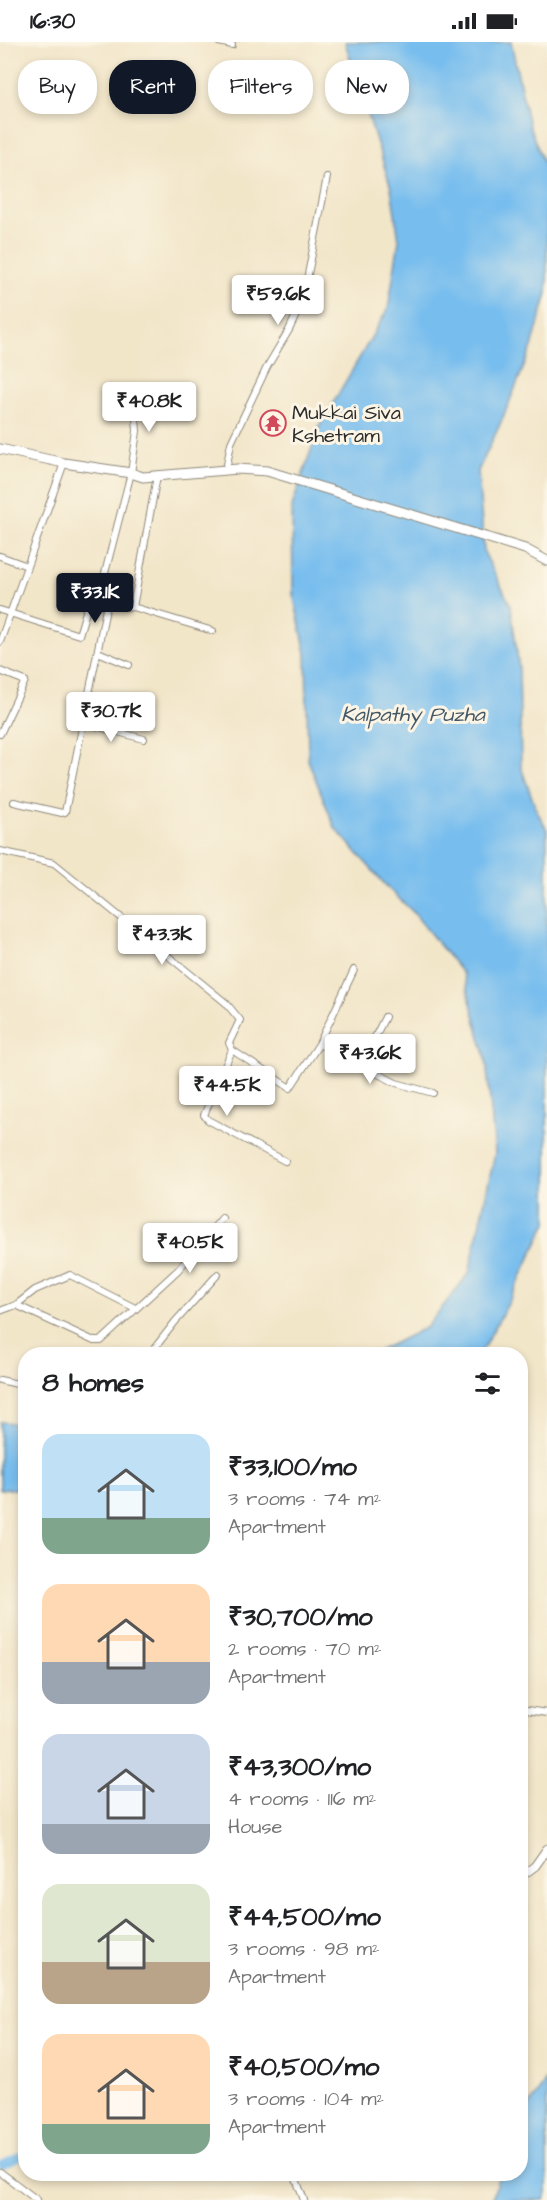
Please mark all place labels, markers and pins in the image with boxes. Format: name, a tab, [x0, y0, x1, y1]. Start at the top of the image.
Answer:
pin: ₹59.6K	[229, 275, 327, 326]
pin: ₹40.8K	[100, 382, 198, 433]
place label: Mukkai Siva Kshetram	[292, 399, 401, 450]
temple icon: Mukkai Siva Kshetram	[258, 408, 288, 438]
pin: ₹33.1K	[46, 573, 144, 624]
pin: ₹30.7K	[62, 692, 160, 743]
pin: ₹43.3K	[113, 915, 211, 966]
pin: ₹43.6K	[321, 1034, 419, 1085]
pin: ₹44.5K	[178, 1066, 276, 1117]
pin: ₹40.5K	[141, 1223, 239, 1274]

